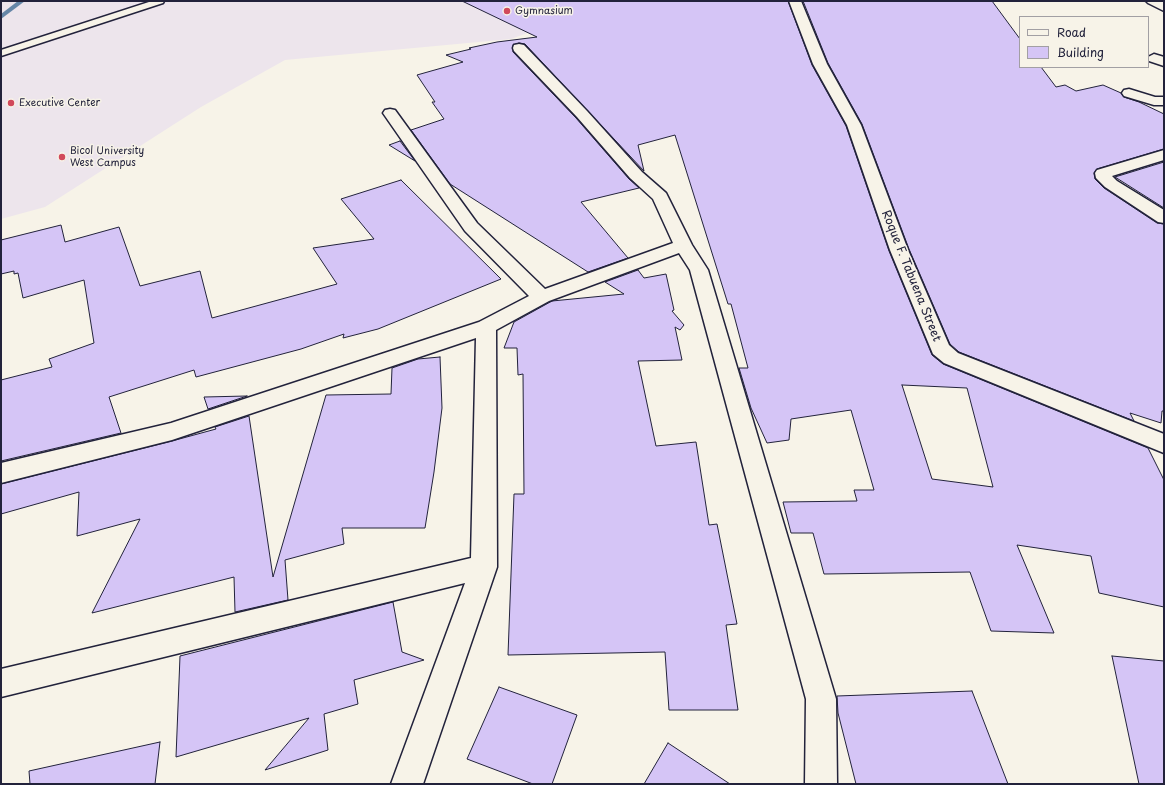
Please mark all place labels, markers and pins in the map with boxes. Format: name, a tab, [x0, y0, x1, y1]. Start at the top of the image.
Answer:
place label: Gymnasium	[515, 5, 573, 17]
marker: Gymnasium	[502, 6, 512, 16]
place label: Executive Center	[19, 97, 100, 109]
marker: Executive Center	[6, 98, 16, 108]
place label: Bicol University West Campus	[70, 145, 144, 168]
marker: Bicol University West Campus	[57, 152, 67, 162]

